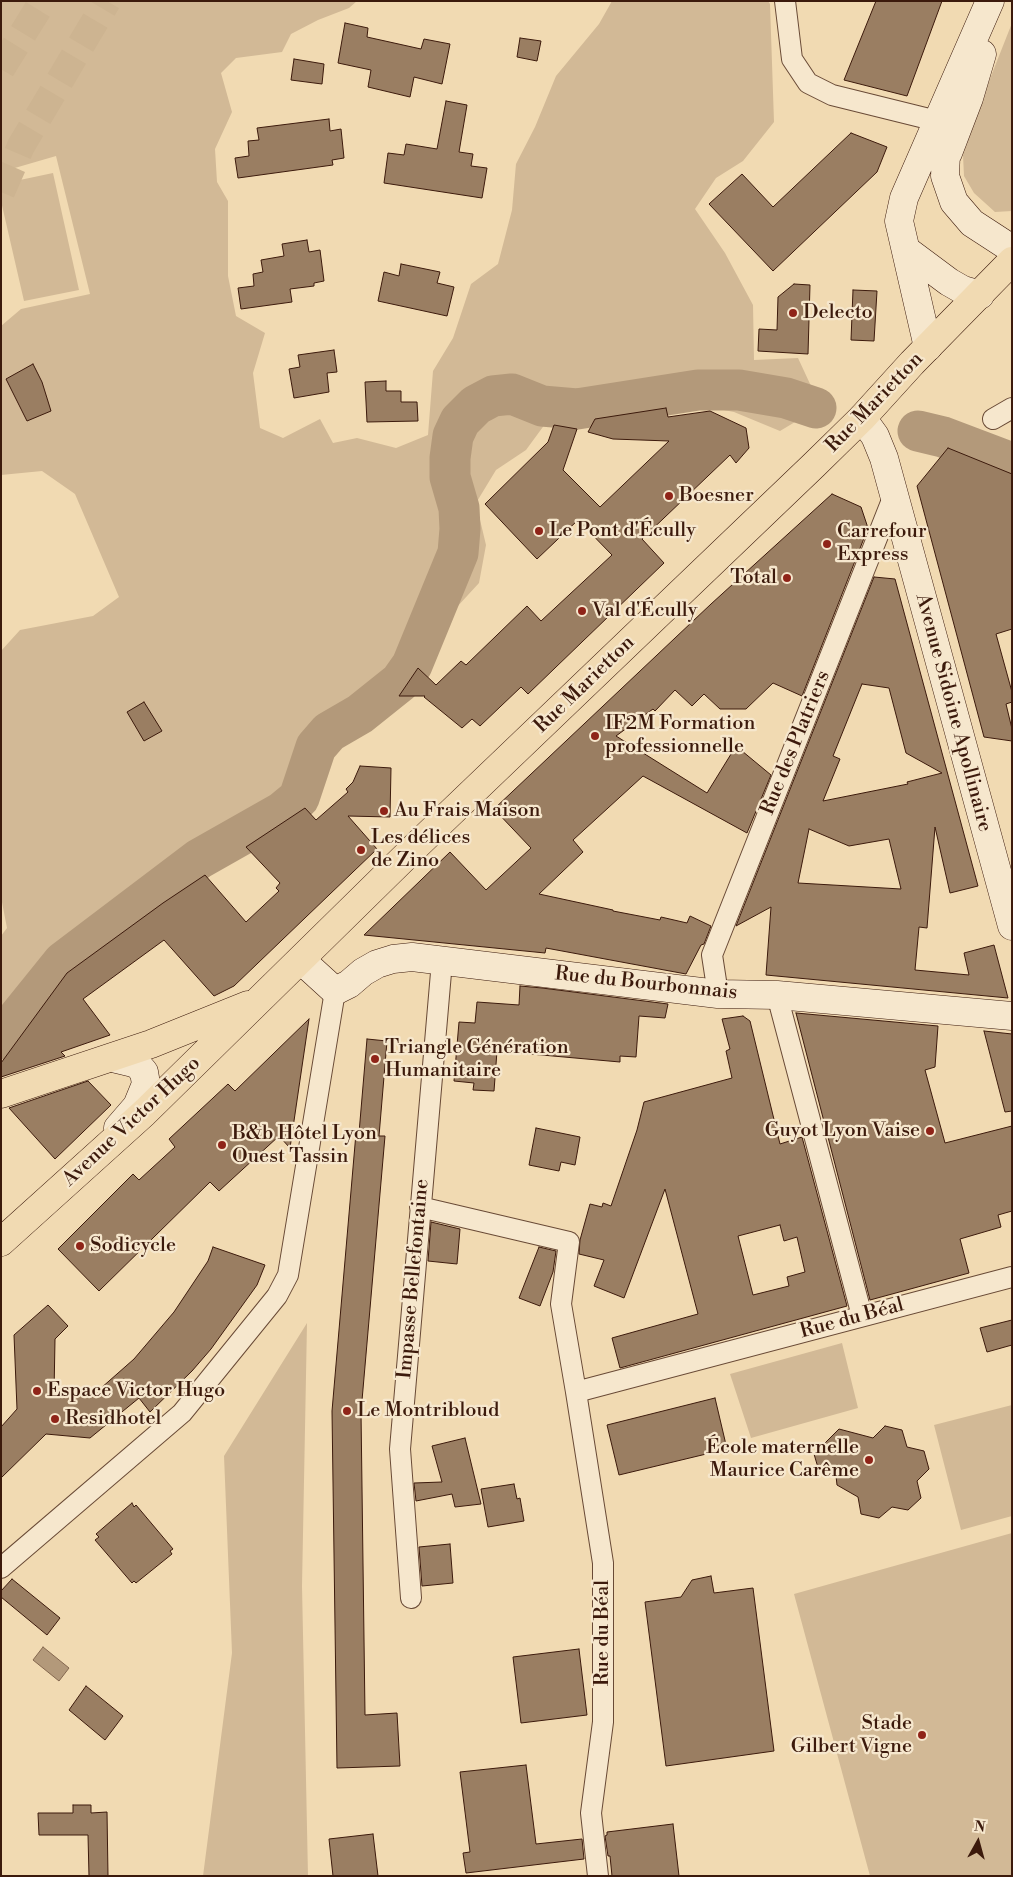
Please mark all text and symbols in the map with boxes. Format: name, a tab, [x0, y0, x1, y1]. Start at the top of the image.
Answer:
place label: Delecto	[803, 301, 873, 325]
marker: Delecto	[787, 307, 799, 319]
street label: Rue Marietton	[821, 348, 929, 458]
place label: Boesner	[679, 484, 754, 508]
marker: Boesner	[663, 490, 675, 502]
place label: Le Pont d'Écully	[549, 519, 696, 543]
place label: Carrefour Express	[837, 520, 927, 567]
marker: Le Pont d'Écully	[533, 525, 545, 537]
marker: Carrefour Express	[821, 538, 833, 550]
place label: Total	[730, 566, 777, 590]
marker: Total	[781, 572, 793, 584]
street label: Avenue Sidoine Apollinaire	[910, 591, 996, 835]
place label: Val d'Écully	[592, 599, 698, 623]
marker: Val d'Écully	[576, 605, 588, 617]
street label: Rue Marietton	[530, 631, 640, 739]
street label: Rue des Platriers	[756, 667, 836, 819]
place label: IF2M Formation professionnelle	[605, 712, 755, 759]
marker: IF2M Formation professionnelle	[589, 730, 601, 742]
place label: Au Frais Maison	[394, 799, 540, 823]
marker: Au Frais Maison	[378, 805, 390, 817]
place label: Les délices de Zino	[371, 826, 470, 873]
marker: Les délices de Zino	[355, 844, 367, 856]
street label: Rue du Bourbonnais	[554, 962, 738, 1006]
place label: Triangle Génération Humanitaire	[385, 1036, 569, 1083]
street label: Avenue Victor Hugo	[58, 1052, 206, 1192]
marker: Triangle Génération Humanitaire	[369, 1053, 381, 1065]
place label: Guyot Lyon Vaise	[765, 1119, 920, 1143]
place label: B&b Hôtel Lyon Ouest Tassin	[232, 1122, 377, 1169]
marker: Guyot Lyon Vaise	[924, 1125, 936, 1137]
marker: B&b Hôtel Lyon Ouest Tassin	[216, 1139, 228, 1151]
street label: Impasse Bellefontaine	[393, 1178, 435, 1380]
place label: Sodicycle	[90, 1234, 176, 1258]
marker: Sodicycle	[74, 1240, 86, 1252]
street label: Rue du Béal	[797, 1294, 907, 1344]
place label: Espace Victor Hugo	[47, 1379, 225, 1403]
marker: Espace Victor Hugo	[31, 1385, 43, 1397]
place label: Le Montribloud	[357, 1399, 499, 1423]
marker: Le Montribloud	[341, 1405, 353, 1417]
place label: Residhotel	[65, 1407, 161, 1431]
marker: Residhotel	[49, 1413, 61, 1425]
place label: École maternelle Maurice Carême	[706, 1436, 859, 1483]
marker: École maternelle Maurice Carême	[863, 1454, 875, 1466]
street label: Rue du Béal	[591, 1580, 615, 1686]
place label: Stade Gilbert Vigne	[791, 1712, 912, 1759]
marker: Stade Gilbert Vigne	[916, 1729, 928, 1741]
north arrow	[953, 1817, 1003, 1867]
text: N	[973, 1818, 986, 1837]

